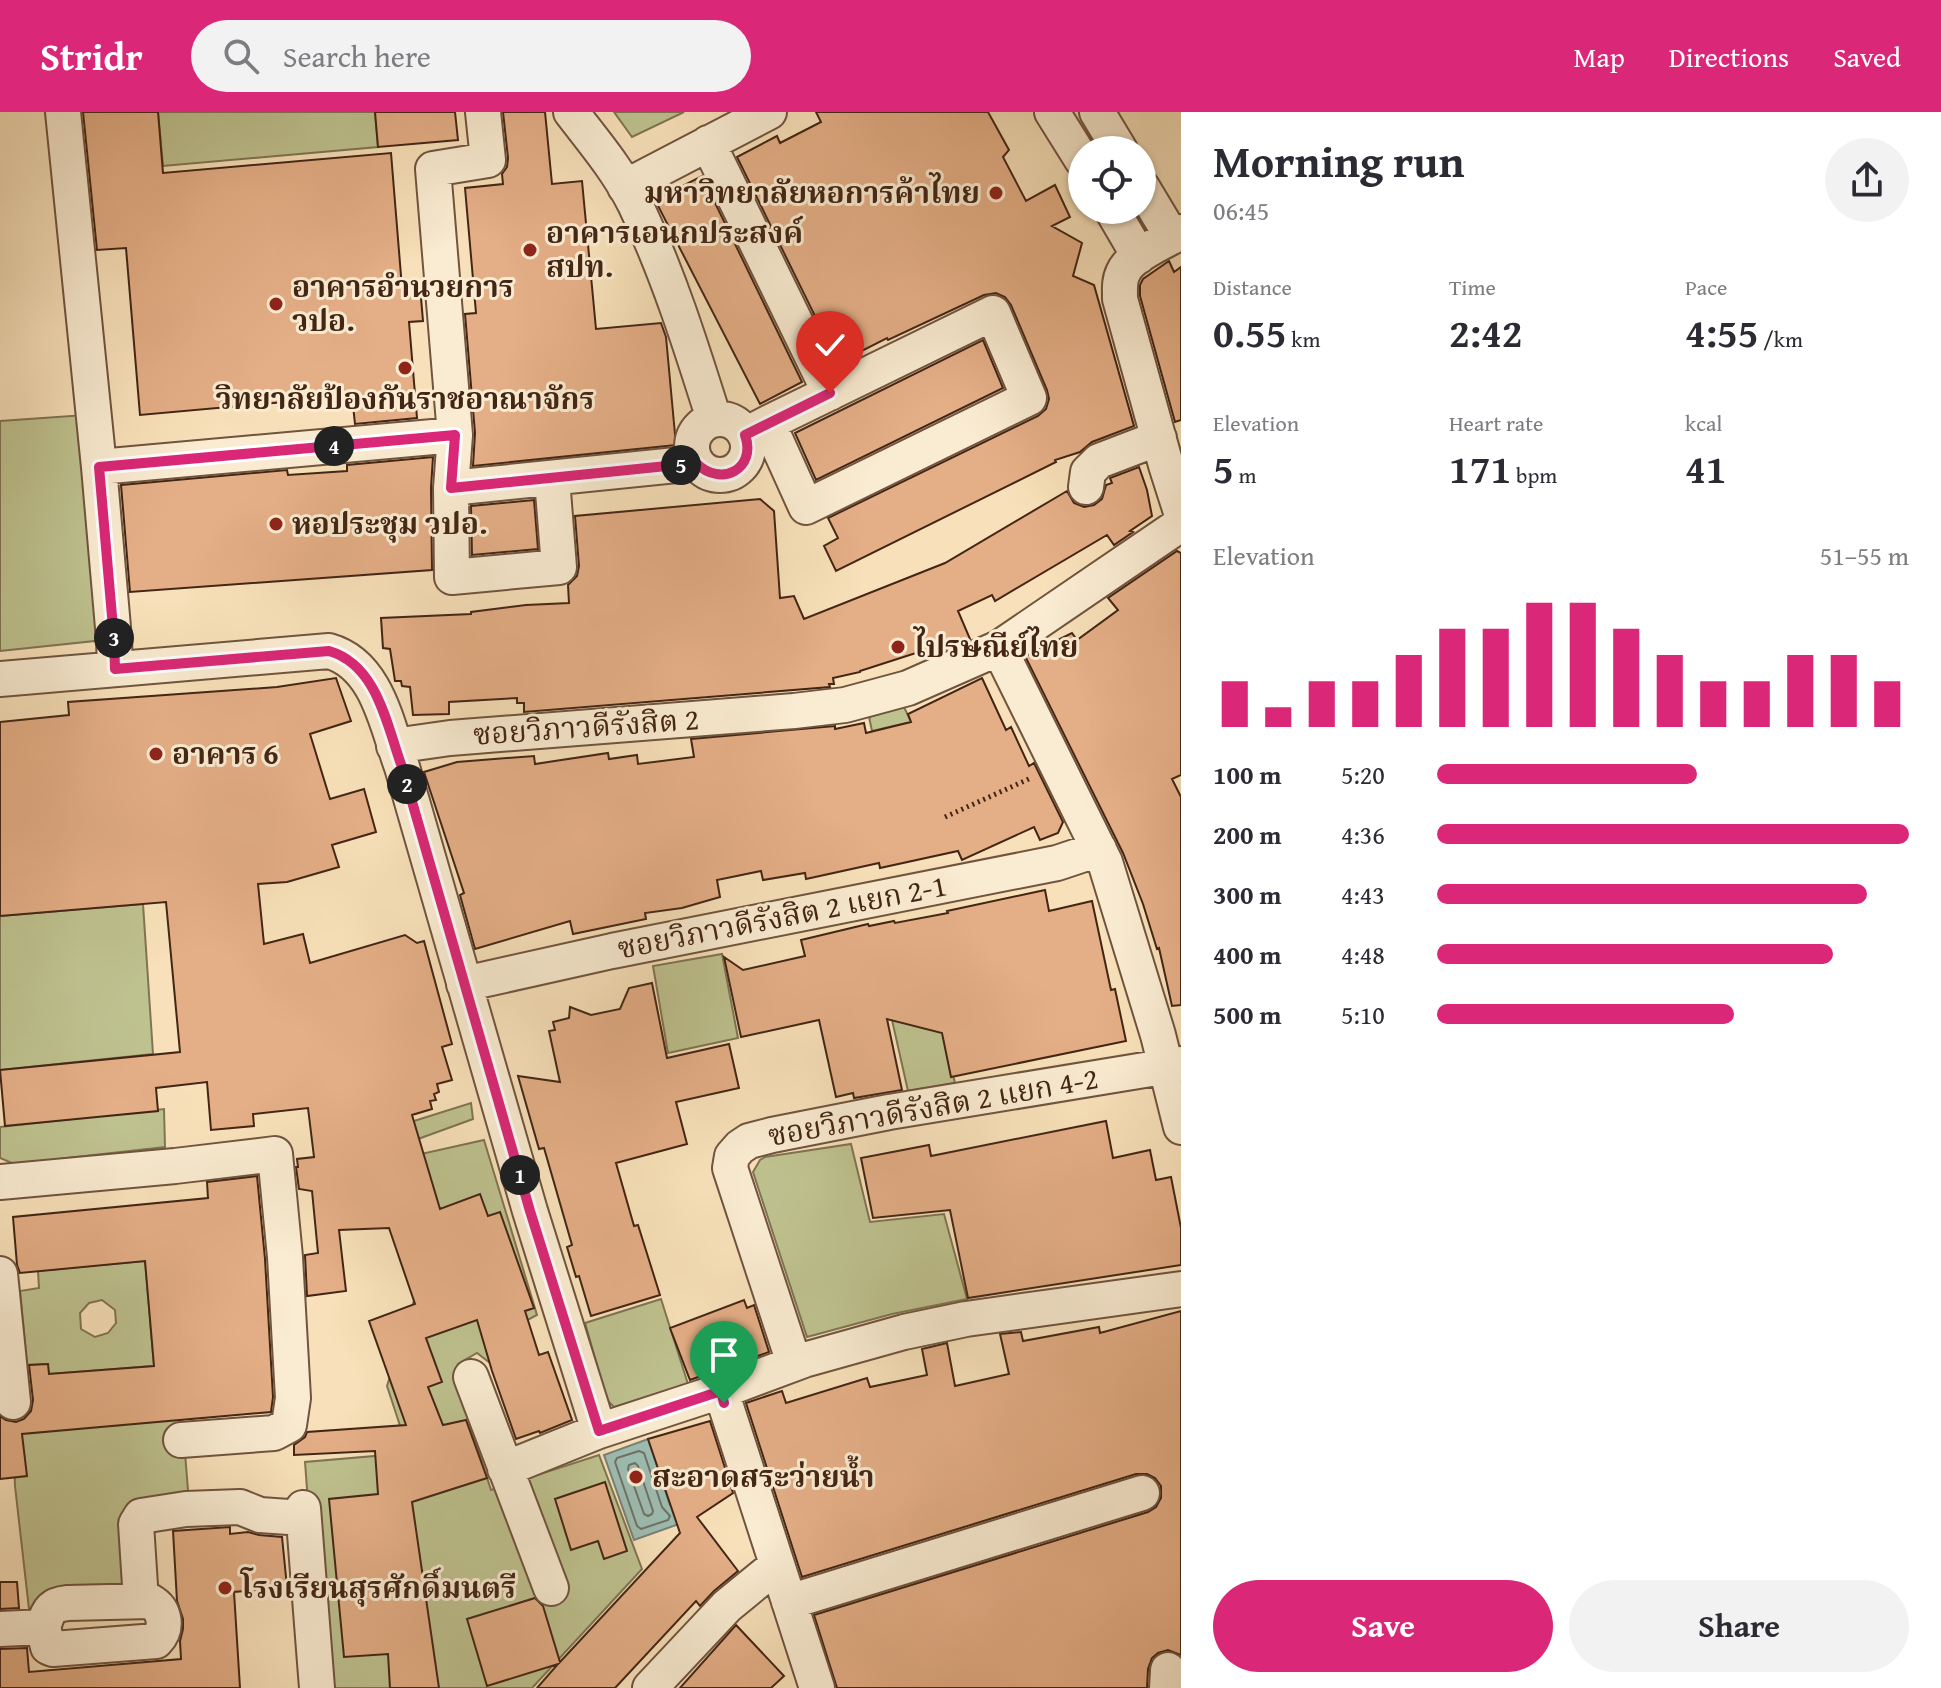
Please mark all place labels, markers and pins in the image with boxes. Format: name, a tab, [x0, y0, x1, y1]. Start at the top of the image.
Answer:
place label: มหาวิทยาลัยหอการค้าไทย	[644, 170, 980, 214]
marker: มหาวิทยาลัยหอการค้าไทย	[987, 184, 1005, 202]
place label: อาคารเอนกประสงค์ สปท.	[546, 210, 804, 288]
marker: อาคารเอนกประสงค์ สปท.	[521, 241, 539, 259]
place label: อาคารอำนวยการ วปอ.	[292, 264, 514, 342]
marker: อาคารอำนวยการ วปอ.	[267, 295, 285, 313]
pin	[796, 311, 864, 393]
marker: วิทยาลัยป้องกันราชอาณาจักร	[396, 359, 414, 377]
place label: วิทยาลัยป้องกันราชอาณาจักร	[215, 376, 594, 420]
pin: 4	[314, 426, 354, 466]
pin: 5	[661, 445, 701, 485]
place label: หอประชุม วปอ.	[292, 501, 487, 545]
marker: หอประชุม วปอ.	[267, 515, 285, 533]
pin: 3	[94, 618, 134, 658]
place label: ไปรษณีย์ไทย	[912, 624, 1078, 668]
marker: ไปรษณีย์ไทย	[889, 638, 907, 656]
place label: อาคาร 6	[172, 731, 279, 775]
marker: อาคาร 6	[147, 745, 165, 763]
pin: 2	[387, 764, 427, 804]
pin: 1	[500, 1155, 540, 1195]
pin	[690, 1321, 758, 1403]
place label: สะอาดสระว่ายน้ำ	[652, 1454, 874, 1498]
marker: สะอาดสระว่ายน้ำ	[627, 1468, 645, 1486]
place label: โรงเรียนสุรศักดิ์มนตรี	[240, 1565, 516, 1609]
marker: โรงเรียนสุรศักดิ์มนตรี	[216, 1579, 234, 1597]

